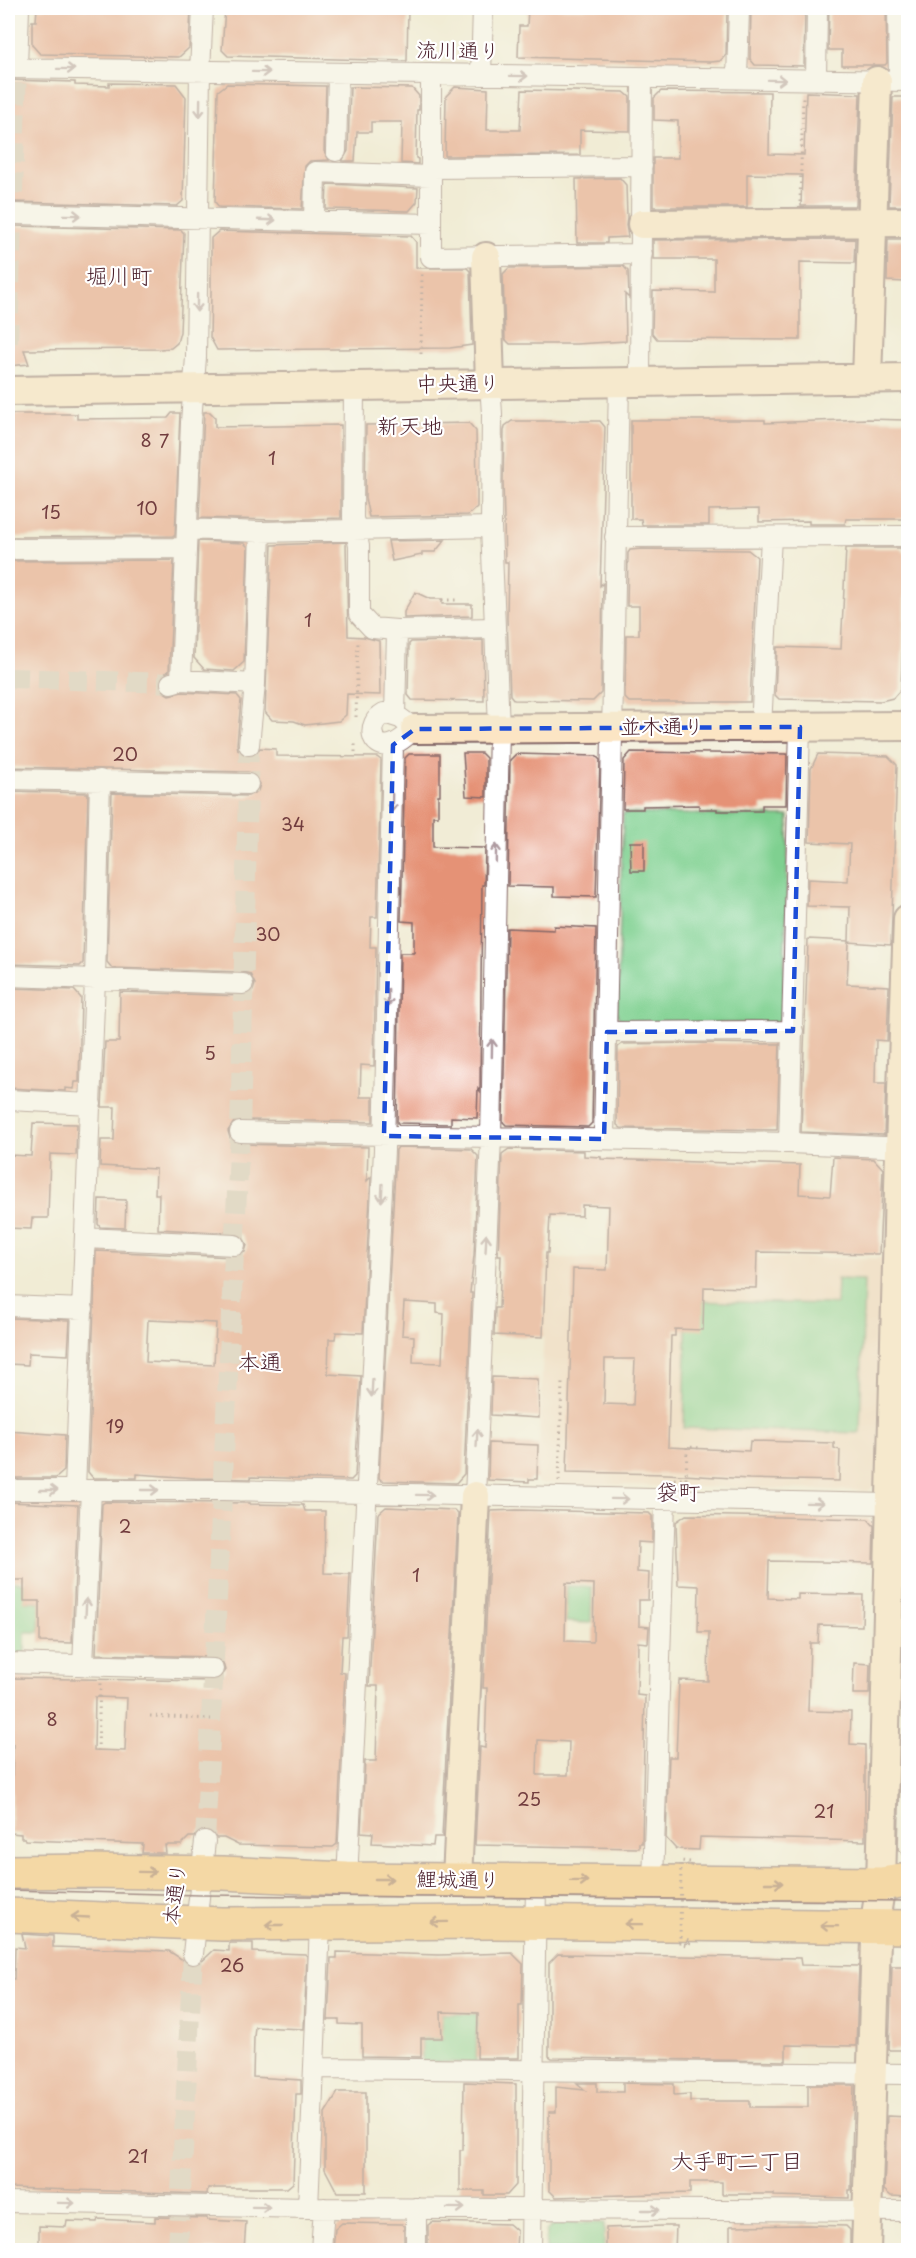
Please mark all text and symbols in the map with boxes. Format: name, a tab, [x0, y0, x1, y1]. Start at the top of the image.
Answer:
street label: 流川通り	[416, 32, 500, 66]
one-way arrow	[55, 63, 75, 75]
one-way arrow	[250, 66, 270, 77]
one-way arrow	[508, 70, 528, 81]
one-way arrow	[766, 74, 786, 85]
one-way arrow	[194, 97, 206, 117]
one-way arrow	[62, 209, 82, 221]
one-way arrow	[256, 215, 276, 226]
district label: 堀川町	[86, 258, 152, 291]
one-way arrow	[191, 292, 203, 312]
street label: 中央通り	[416, 365, 500, 399]
district label: 新天地	[377, 408, 443, 441]
house number: 8	[140, 426, 152, 453]
house number: 7	[159, 427, 169, 454]
house number: 1	[268, 444, 276, 471]
house number: 10	[136, 494, 158, 521]
house number: 15	[41, 498, 61, 525]
house number: 1	[304, 606, 312, 633]
street label: 並木通り	[620, 709, 704, 741]
house number: 20	[112, 740, 138, 767]
one-way arrow	[386, 793, 398, 813]
house number: 34	[281, 810, 305, 837]
one-way arrow	[490, 844, 502, 864]
house number: 30	[255, 920, 281, 947]
one-way arrow	[382, 988, 393, 1008]
house number: 5	[204, 1039, 216, 1066]
one-way arrow	[487, 1039, 498, 1059]
one-way arrow	[376, 1183, 387, 1203]
one-way arrow	[480, 1233, 491, 1253]
district label: 本通	[238, 1344, 282, 1377]
one-way arrow	[367, 1377, 378, 1397]
house number: 19	[106, 1412, 124, 1439]
one-way arrow	[471, 1428, 482, 1448]
district label: 袋町	[656, 1474, 700, 1507]
one-way arrow	[39, 1484, 59, 1496]
one-way arrow	[139, 1484, 159, 1496]
one-way arrow	[415, 1489, 435, 1501]
one-way arrow	[610, 1493, 630, 1505]
one-way arrow	[805, 1497, 825, 1509]
house number: 2	[119, 1512, 131, 1539]
house number: 1	[412, 1561, 420, 1588]
one-way arrow	[80, 1597, 91, 1617]
house number: 8	[46, 1705, 58, 1732]
house number: 25	[517, 1785, 541, 1812]
house number: 21	[814, 1797, 834, 1824]
street label: 本通り	[153, 1861, 193, 1927]
street label: 鯉城通り	[416, 1861, 500, 1895]
one-way arrow	[137, 1866, 157, 1878]
one-way arrow	[374, 1873, 394, 1885]
one-way arrow	[569, 1876, 589, 1887]
one-way arrow	[764, 1877, 784, 1889]
one-way arrow	[70, 1911, 90, 1922]
one-way arrow	[430, 1916, 450, 1928]
one-way arrow	[625, 1918, 645, 1930]
one-way arrow	[265, 1919, 285, 1931]
one-way arrow	[820, 1921, 840, 1932]
house number: 26	[220, 1951, 244, 1978]
house number: 21	[128, 2142, 148, 2169]
district label: 大手町二丁目	[671, 2143, 803, 2176]
one-way arrow	[55, 2197, 75, 2209]
one-way arrow	[250, 2201, 270, 2213]
one-way arrow	[445, 2203, 465, 2214]
one-way arrow	[640, 2205, 660, 2216]

